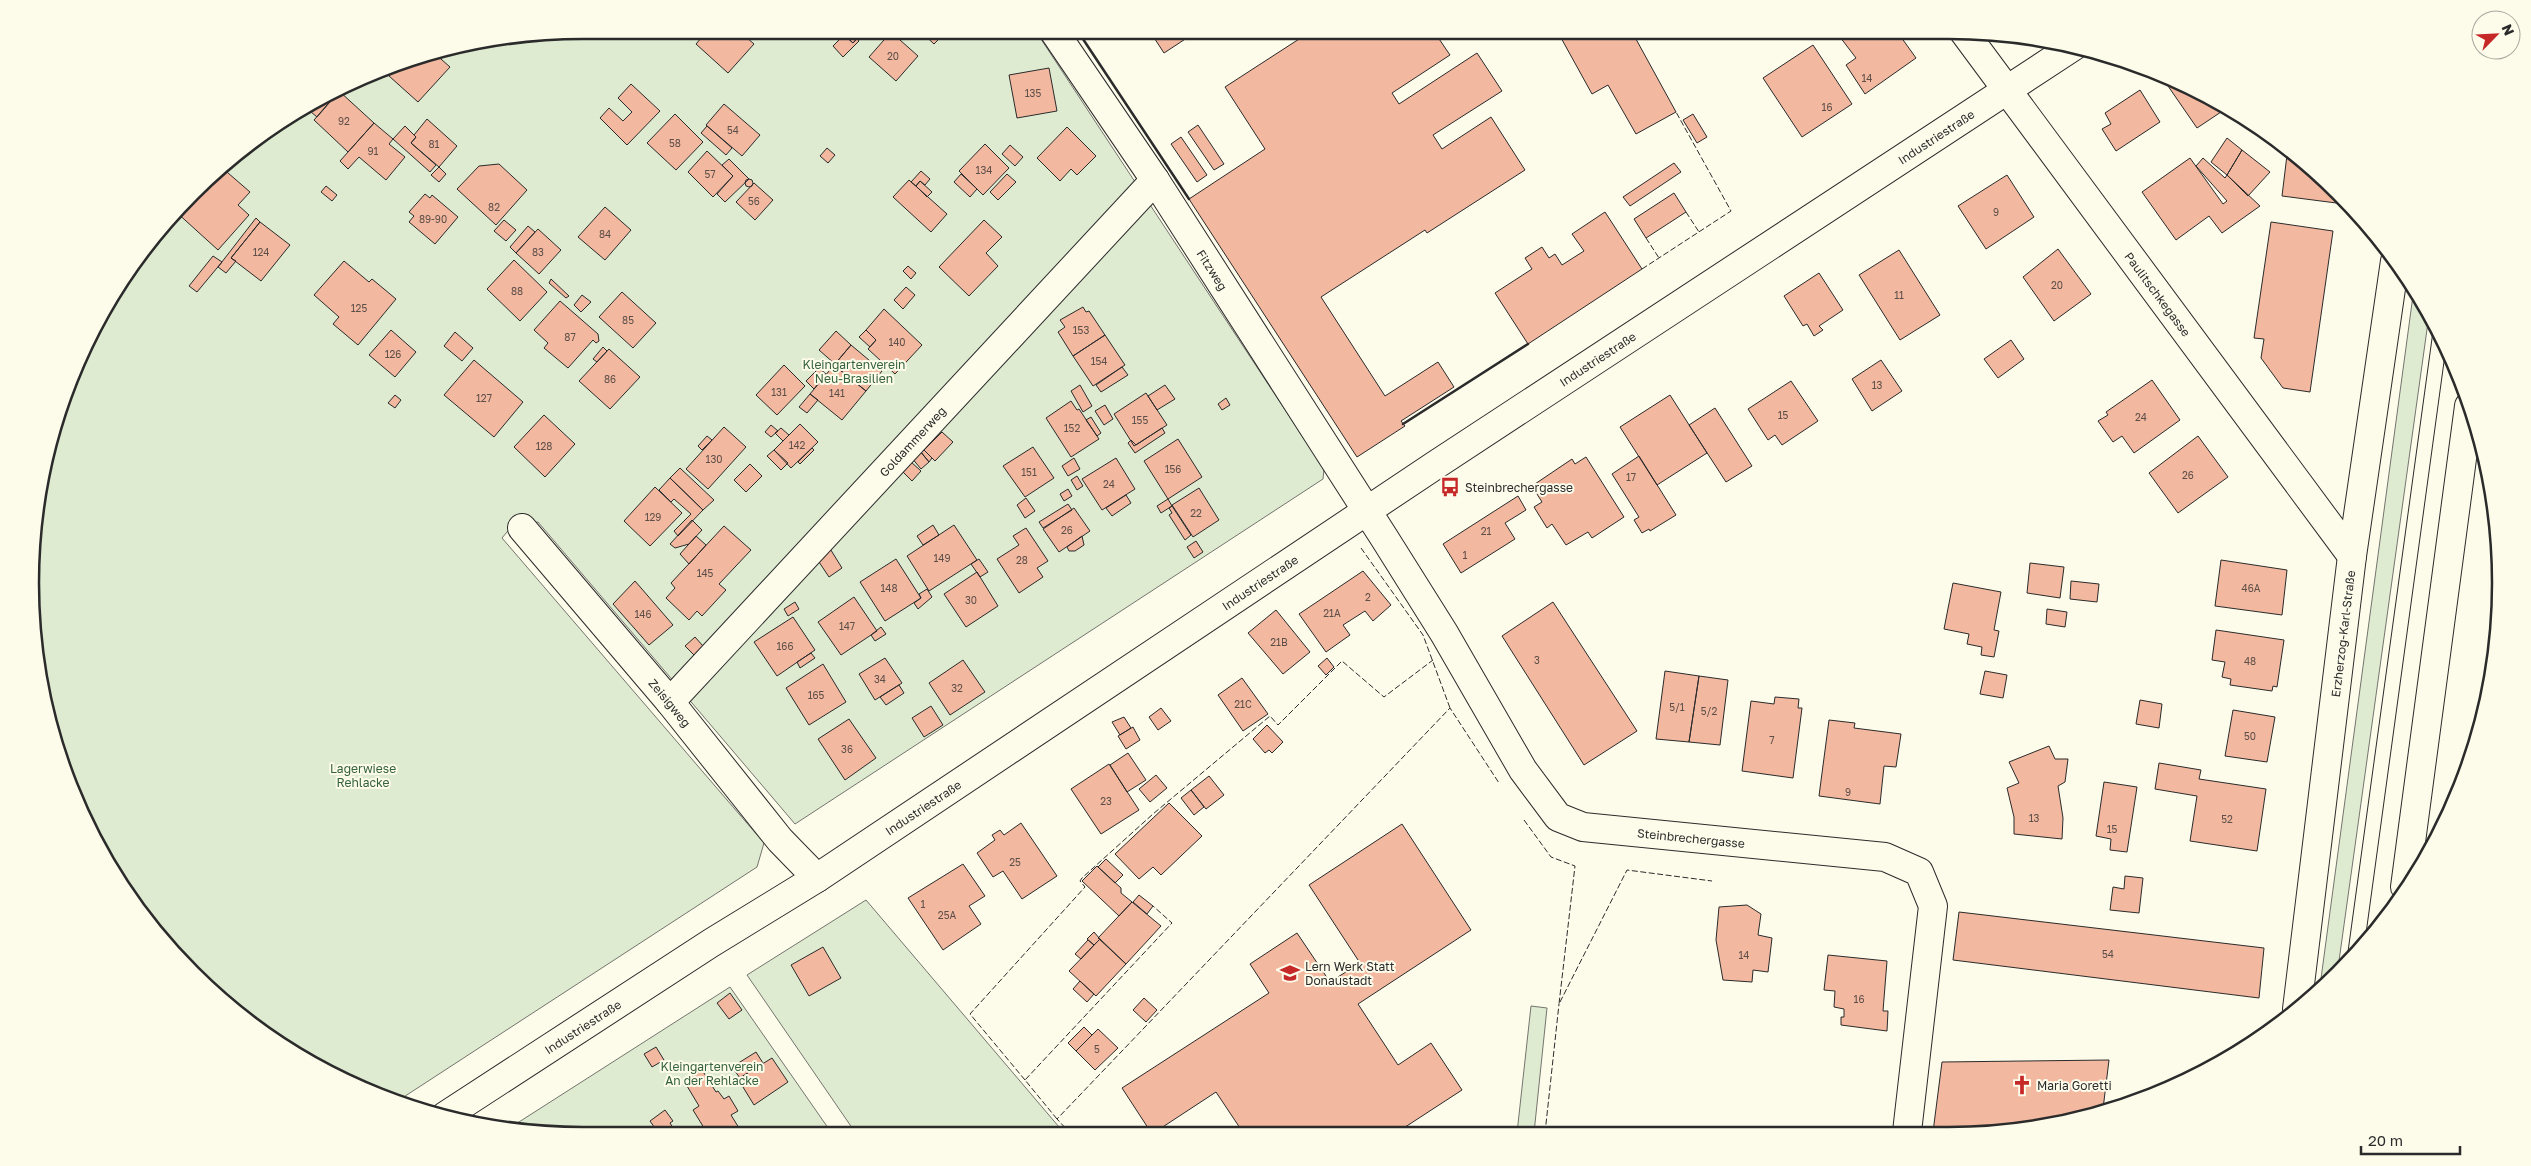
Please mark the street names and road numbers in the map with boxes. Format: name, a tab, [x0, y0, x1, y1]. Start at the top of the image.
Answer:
street label: Industriestraße	[1895, 106, 1977, 167]
street label: Fitzweg	[1194, 247, 1231, 293]
street label: Paulitschkegasse	[2122, 249, 2194, 339]
street label: Industriestraße	[1556, 328, 1638, 389]
street label: Goldammerweg	[876, 403, 949, 480]
street label: Industriestraße	[1219, 552, 1301, 613]
street label: Erzherzog-Karl-Straße	[2327, 569, 2358, 698]
street label: Zeisigweg	[646, 675, 694, 730]
street label: Industriestraße	[882, 776, 964, 838]
street label: Steinbrechergasse	[1637, 825, 1746, 851]
street label: Industriestraße	[541, 996, 624, 1057]

